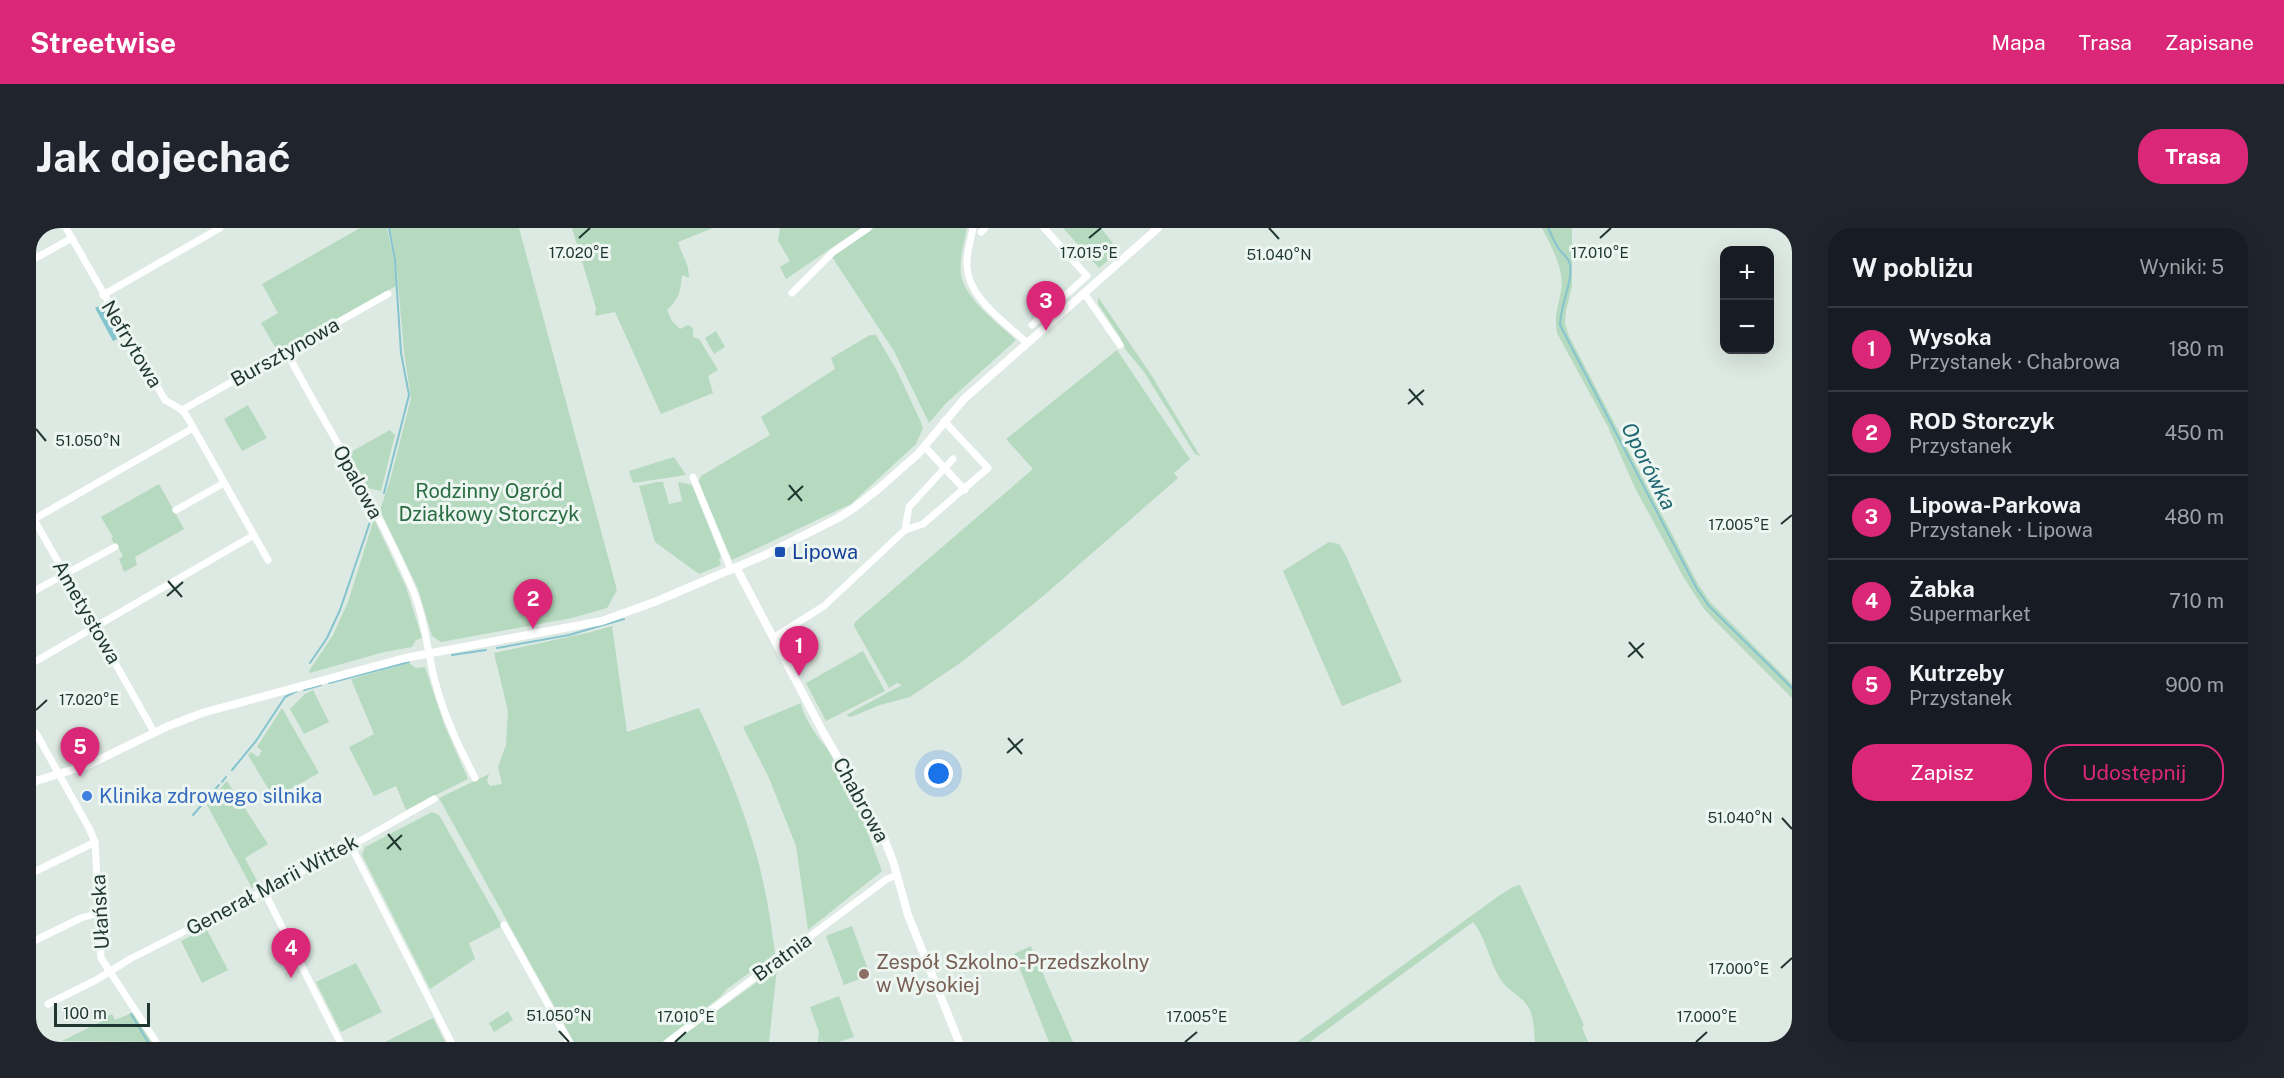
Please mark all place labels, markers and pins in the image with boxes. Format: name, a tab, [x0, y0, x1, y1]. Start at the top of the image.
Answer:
pin: 3	[1026, 282, 1066, 331]
place label: Lipowa	[792, 540, 858, 564]
marker: Lipowa	[773, 545, 787, 559]
pin: 2	[514, 580, 552, 629]
pin: 1	[780, 626, 819, 676]
pin: 5	[60, 728, 99, 777]
place label: Klinika zdrowego silnika	[99, 784, 322, 808]
marker: Klinika zdrowego silnika	[80, 789, 94, 803]
pin: 4	[272, 928, 310, 978]
place label: Zespół Szkolno-Przedszkolny w Wysokiej	[876, 950, 1150, 997]
marker: Zespół Szkolno-Przedszkolny w Wysokiej	[857, 967, 871, 981]

